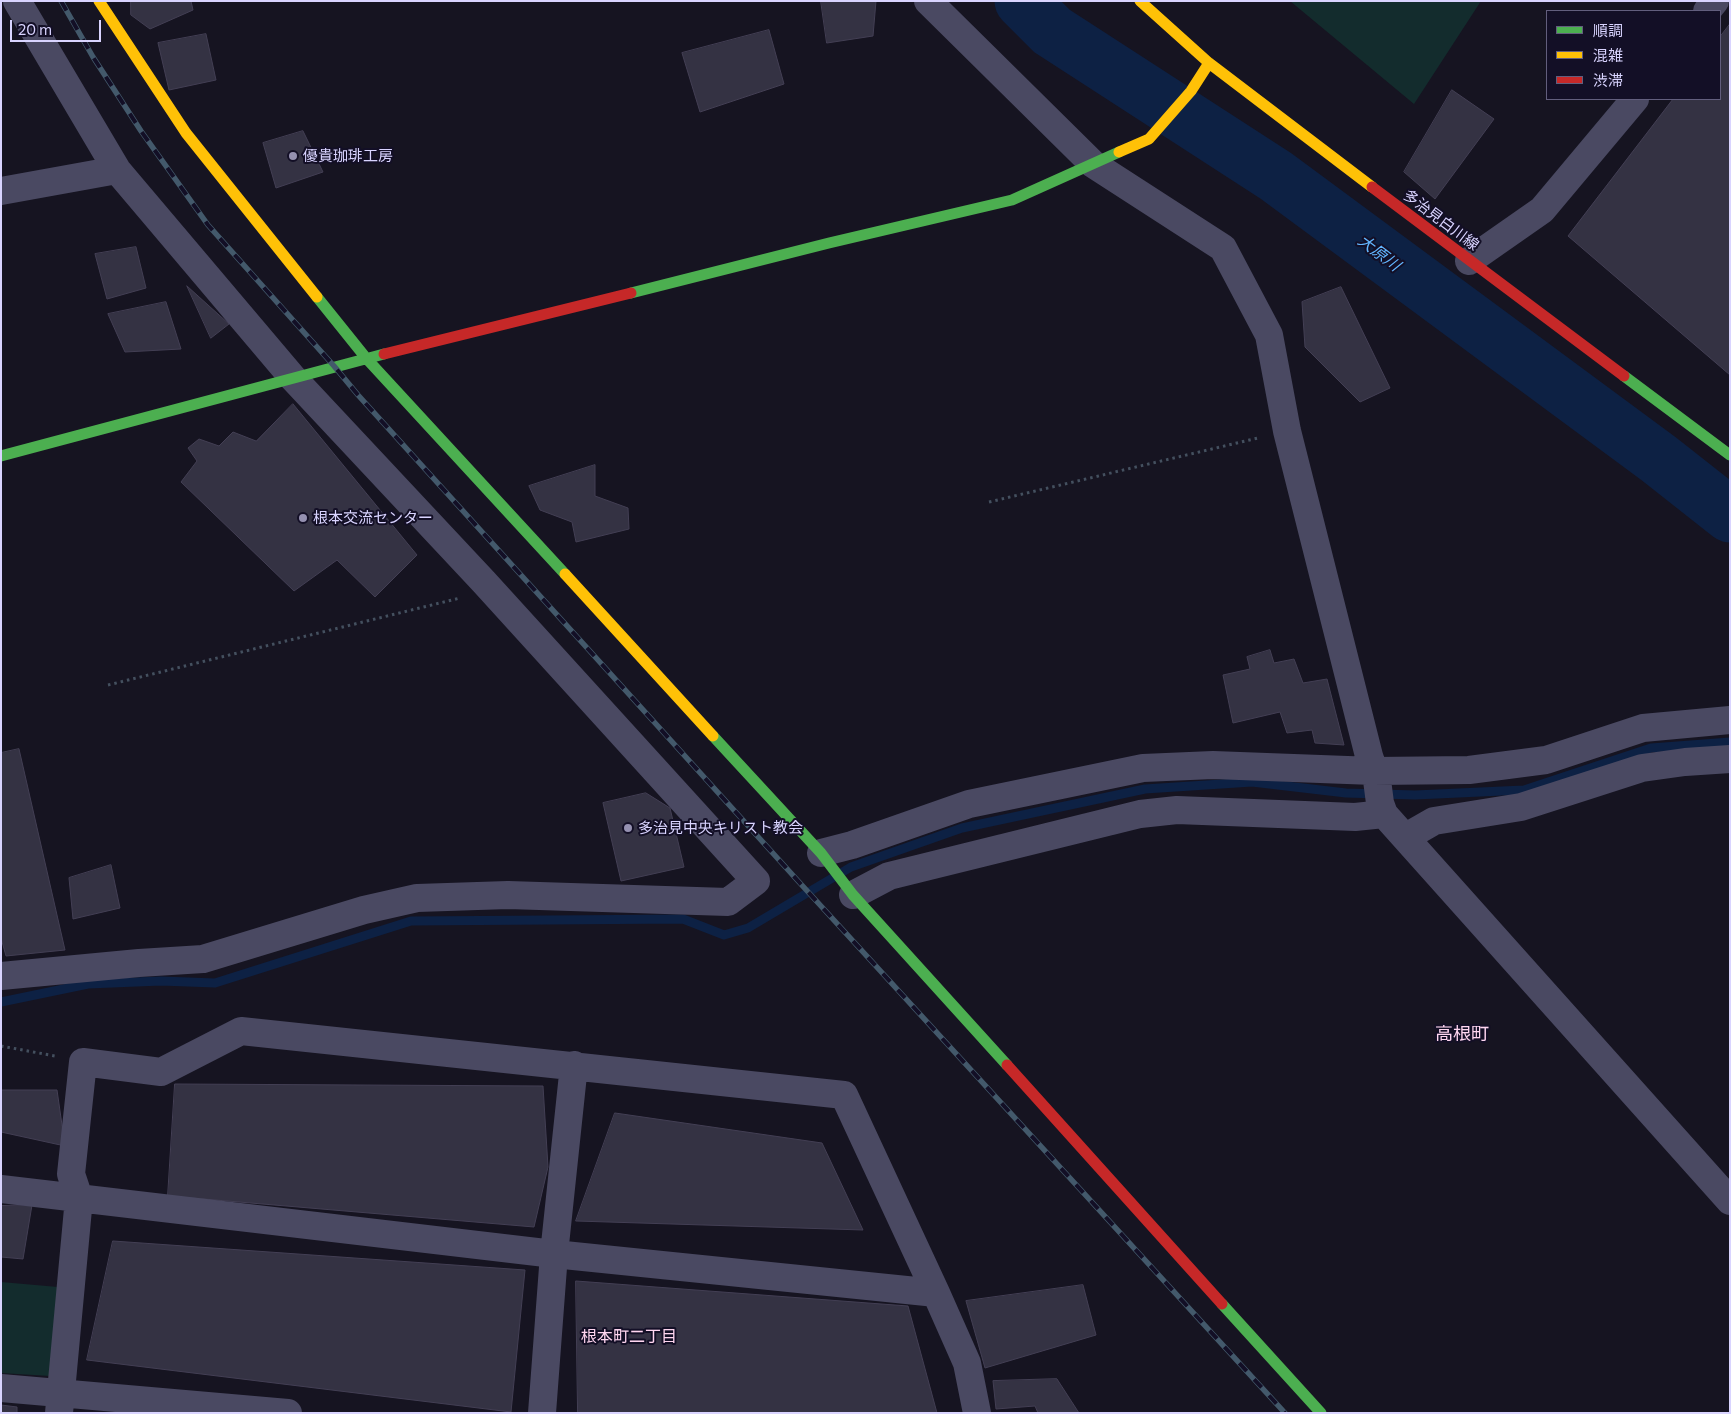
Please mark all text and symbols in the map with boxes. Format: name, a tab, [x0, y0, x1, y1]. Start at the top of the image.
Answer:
scale bar	[12, 10, 104, 42]
legend	[1546, 10, 1721, 100]
text: 20 m	[18, 20, 52, 38]
text: 順調	[1593, 21, 1623, 39]
text: 混雑	[1593, 46, 1623, 64]
text: 渋滞	[1593, 71, 1623, 89]
place label: 優貴珈琲工房	[303, 147, 393, 165]
marker: 優貴珈琲工房	[287, 150, 299, 162]
street label: 多治見白川線	[1400, 186, 1482, 254]
water label: 大原川	[1354, 231, 1404, 275]
place label: 根本交流センター	[313, 509, 433, 527]
marker: 根本交流センター	[297, 512, 309, 524]
place label: 多治見中央キリスト教会	[638, 819, 803, 837]
marker: 多治見中央キリスト教会	[622, 822, 634, 834]
district label: 高根町	[1435, 1023, 1489, 1045]
district label: 根本町二丁目	[581, 1327, 677, 1347]

